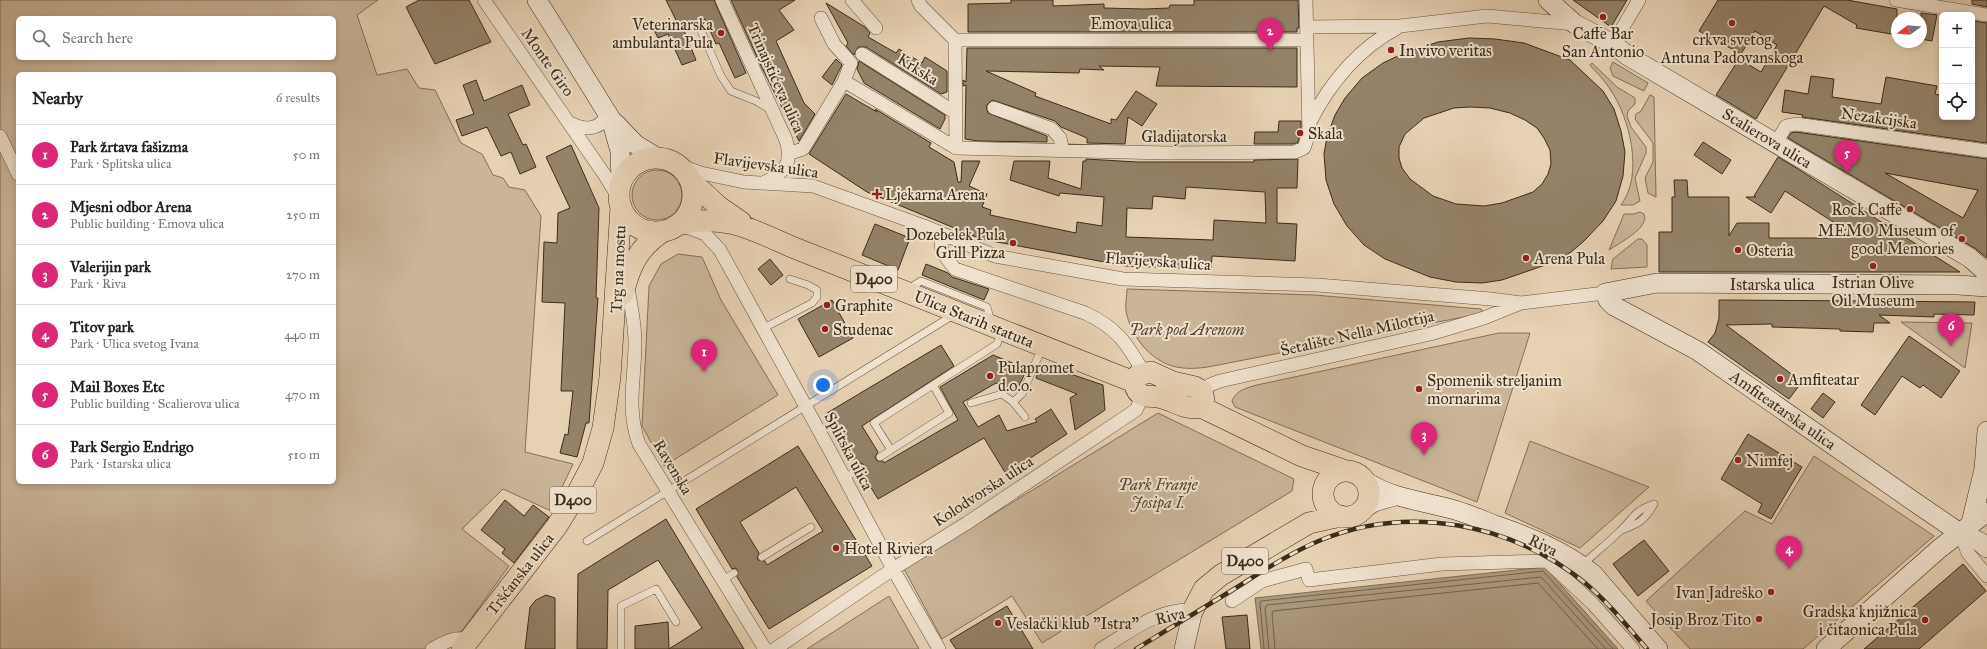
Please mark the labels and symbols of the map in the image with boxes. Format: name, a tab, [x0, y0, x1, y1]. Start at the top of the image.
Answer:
marker: Caffe Bar San Antonio	[1598, 12, 1608, 22]
north arrow	[1891, 12, 1927, 48]
street label: Emova ulica	[1090, 14, 1172, 33]
place label: Veterinarska ambulanta Pula	[612, 15, 713, 52]
pin: 2	[1257, 18, 1283, 51]
marker: crkva svetog Antuna Padovanskoga	[1727, 18, 1737, 28]
street label: Trinajstićeva ulica	[743, 20, 809, 136]
street label: Monte Giro	[518, 24, 578, 100]
place label: Caffe Bar San Antonio	[1562, 24, 1644, 61]
marker: Veterinarska ambulanta Pula	[716, 28, 726, 38]
place label: crkva svetog Antuna Padovanskoga	[1660, 30, 1804, 68]
place label: In vivo veritas	[1399, 41, 1492, 60]
marker: In vivo veritas	[1386, 45, 1396, 55]
street label: Krkska	[894, 49, 942, 89]
street label: Nezakcijska	[1840, 103, 1918, 133]
street label: Scalierova ulica	[1719, 104, 1815, 172]
place label: Skala	[1308, 124, 1343, 143]
street label: Gladijatorska	[1141, 127, 1227, 146]
marker: Skala	[1295, 128, 1305, 138]
pin: 5	[1834, 140, 1860, 173]
street label: Flavijevska ulica	[712, 148, 820, 182]
place label: Ljekarna Arena	[885, 185, 985, 204]
marker: Ljekarna Arena	[872, 189, 882, 199]
place label: Rock Caffe	[1831, 200, 1902, 219]
marker: Rock Caffe	[1905, 204, 1915, 214]
place label: MEMO Museum of good Memories	[1818, 221, 1957, 259]
street label: Trg na mostu	[606, 224, 631, 313]
place label: Dozebelek Pula Grill Pizza	[905, 225, 1005, 262]
marker: MEMO Museum of good Memories	[1957, 234, 1967, 244]
marker: Dozebelek Pula Grill Pizza	[1008, 238, 1018, 248]
place label: Osteria	[1746, 241, 1794, 260]
marker: Osteria	[1733, 245, 1743, 255]
street label: Flavijevska ulica	[1105, 248, 1212, 274]
place label: Arena Pula	[1533, 249, 1605, 268]
marker: Arena Pula	[1521, 253, 1531, 263]
marker: Istrian Olive Oil Museum	[1868, 261, 1878, 271]
road number: D400	[851, 266, 897, 292]
place label: Istrian Olive Oil Museum	[1831, 273, 1915, 310]
street label: Istarska ulica	[1729, 275, 1815, 294]
street label: Ulica Starih statuta	[911, 286, 1037, 352]
place label: Graphite	[835, 296, 893, 315]
marker: Graphite	[822, 300, 832, 310]
street label: Šetalište Nella Milottija	[1278, 305, 1436, 360]
pin: 6	[1938, 313, 1964, 346]
place label: Studenac	[833, 320, 894, 339]
park label: Park pod Arenom	[1129, 320, 1245, 340]
marker: Studenac	[820, 324, 830, 334]
pin: 1	[691, 339, 717, 372]
place label: Pulapromet d.o.o.	[998, 358, 1075, 395]
street label: Amfiteatarska ulica	[1725, 366, 1840, 454]
place label: Amfiteatar	[1787, 370, 1859, 389]
marker: Pulapromet d.o.o.	[985, 371, 995, 381]
place label: Spomenik streljanim mornarima	[1427, 371, 1562, 408]
marker: Amfiteatar	[1775, 374, 1785, 384]
your location	[813, 375, 833, 395]
marker: Spomenik streljanim mornarima	[1414, 384, 1424, 394]
street label: Splitska ulica	[821, 409, 878, 493]
pin: 3	[1411, 422, 1437, 455]
street label: Ravenska	[649, 436, 697, 498]
street label: Kolodvorska ulica	[929, 451, 1037, 530]
place label: Nimfej	[1746, 451, 1793, 470]
marker: Nimfej	[1733, 455, 1743, 465]
park label: Park Franje Josipa I.	[1119, 475, 1199, 513]
road number: D400	[550, 487, 596, 513]
street label: Tršćanska ulica	[482, 529, 558, 619]
street label: Riva	[1525, 530, 1561, 560]
pin: 4	[1776, 536, 1802, 569]
place label: Hotel Riviera	[844, 539, 933, 558]
marker: Hotel Riviera	[831, 543, 841, 553]
road number: D400	[1222, 548, 1268, 574]
place label: Ivan Jadreško	[1675, 583, 1763, 603]
marker: Ivan Jadreško	[1766, 587, 1776, 597]
place label: Gradska knjižnica i čitaonica Pula	[1803, 602, 1917, 639]
street label: Riva	[1153, 603, 1187, 629]
place label: Josip Broz Tito	[1648, 610, 1751, 630]
place label: Veslački klub "Istra"	[1005, 614, 1139, 633]
marker: Josip Broz Tito	[1754, 614, 1764, 624]
marker: Gradska knjižnica i čitaonica Pula	[1920, 615, 1930, 625]
marker: Veslački klub "Istra"	[993, 618, 1003, 628]

